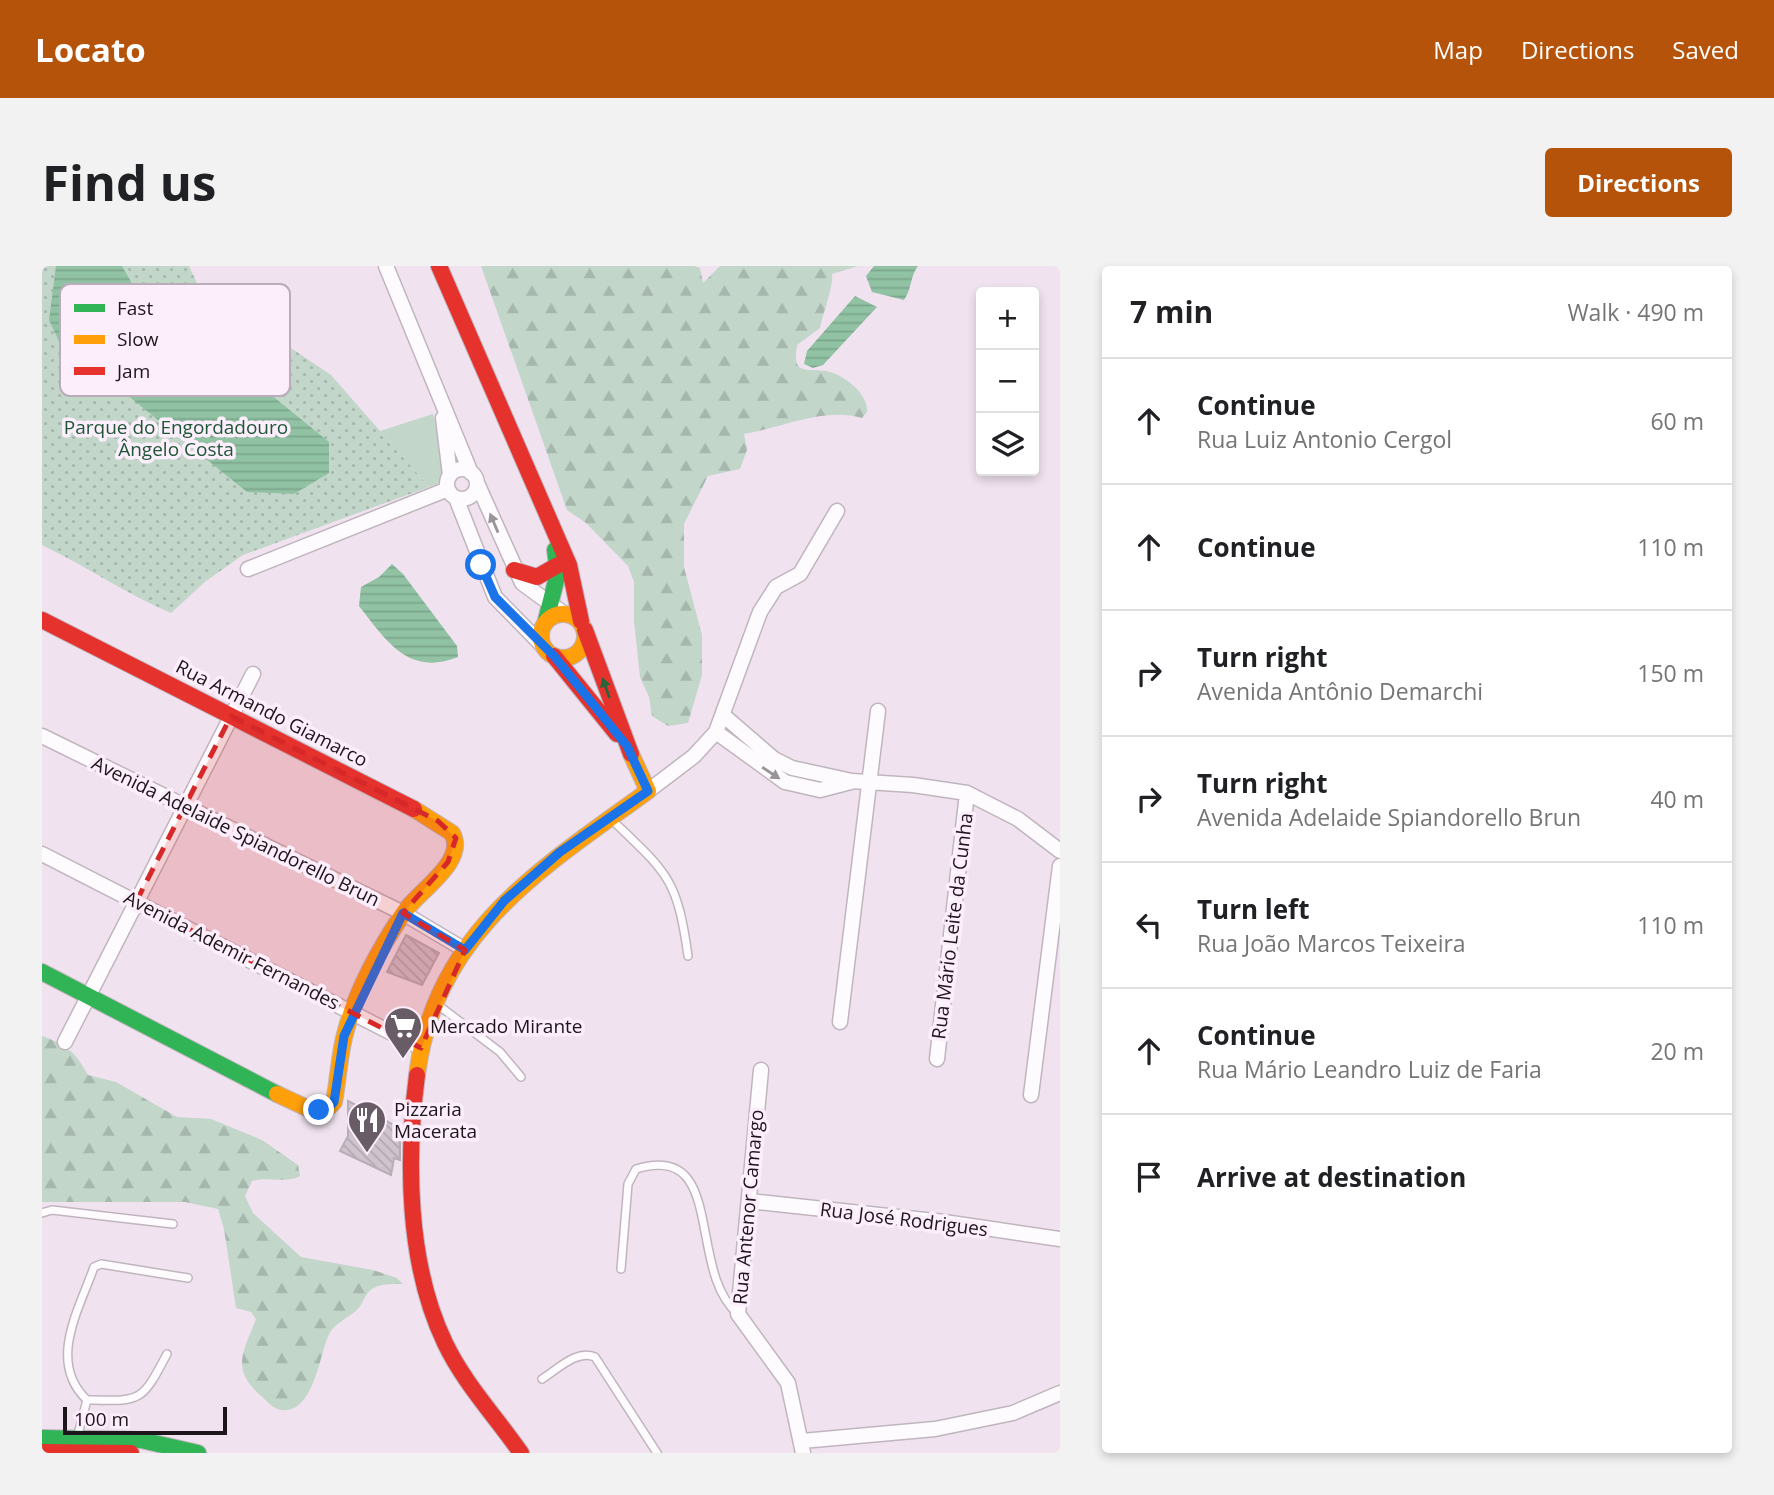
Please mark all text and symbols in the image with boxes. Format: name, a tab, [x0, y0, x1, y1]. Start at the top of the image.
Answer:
text: Locato	[35, 27, 146, 72]
text: Map	[1433, 33, 1483, 66]
text: Directions	[1521, 33, 1634, 66]
text: Saved	[1672, 33, 1739, 66]
button: Directions	[1545, 148, 1732, 217]
text: Find us	[42, 149, 216, 215]
legend	[60, 284, 290, 396]
map controls	[976, 287, 1039, 476]
button: +	[976, 287, 1039, 350]
text: 7 min	[1130, 291, 1213, 332]
text: Fast	[117, 295, 153, 321]
text: Walk · 490 m	[1567, 296, 1704, 328]
text: Slow	[117, 326, 159, 352]
button: −	[976, 350, 1039, 413]
text: Jam	[115, 358, 150, 384]
text: Continue	[1197, 387, 1316, 423]
icon: ahead	[1130, 402, 1168, 440]
text: 60 m	[1650, 405, 1704, 437]
button: layers	[976, 413, 1039, 476]
park label: Parque do Engordadouro Ângelo Costa	[64, 414, 288, 462]
text: Rua Luiz Antonio Cergol	[1197, 423, 1452, 455]
one-way arrow	[488, 513, 499, 534]
icon: ahead	[1130, 528, 1168, 566]
text: Continue	[1197, 529, 1316, 565]
text: 110 m	[1637, 531, 1704, 563]
route start	[465, 549, 496, 580]
text: Turn right	[1197, 639, 1328, 675]
street label: Rua Armando Giamarco	[172, 653, 372, 773]
icon: right	[1130, 654, 1168, 692]
text: 150 m	[1637, 657, 1704, 689]
text: Avenida Antônio Demarchi	[1197, 675, 1483, 707]
one-way arrow	[600, 678, 611, 699]
street label: Avenida Adelaide Spiandorello Brun	[88, 750, 384, 912]
text: Turn right	[1197, 765, 1328, 801]
one-way arrow	[761, 767, 780, 780]
icon: right	[1130, 780, 1168, 818]
text: 40 m	[1650, 783, 1704, 815]
text: Avenida Adelaide Spiandorello Brun	[1197, 801, 1581, 833]
street label: Rua Mário Leite da Cunha	[925, 811, 979, 1041]
street label: Avenida Ademir Fernandes	[120, 884, 344, 1016]
text: Turn left	[1197, 891, 1309, 927]
icon: left	[1130, 906, 1168, 944]
text: 110 m	[1637, 909, 1704, 941]
text: Rua João Marcos Teixeira	[1197, 927, 1466, 959]
supermarket icon: Mercado Mirante	[382, 1005, 424, 1060]
place label: Mercado Mirante	[430, 1013, 582, 1039]
text: Continue	[1197, 1017, 1316, 1053]
icon: ahead	[1130, 1032, 1168, 1070]
text: 20 m	[1650, 1035, 1704, 1067]
text: Rua Mário Leandro Luiz de Faria	[1197, 1053, 1542, 1085]
route end	[303, 1094, 334, 1125]
place label: Pizzaria Macerata	[394, 1096, 477, 1144]
restaurant icon: Pizzaria Macerata	[346, 1099, 388, 1154]
street label: Rua Antenor Camargo	[727, 1108, 769, 1306]
icon: arrive	[1130, 1158, 1168, 1196]
text: Arrive at destination	[1197, 1159, 1466, 1195]
street label: Rua José Rodrigues	[818, 1196, 990, 1242]
scale bar	[63, 1404, 228, 1436]
text: 100 m	[74, 1406, 129, 1432]

